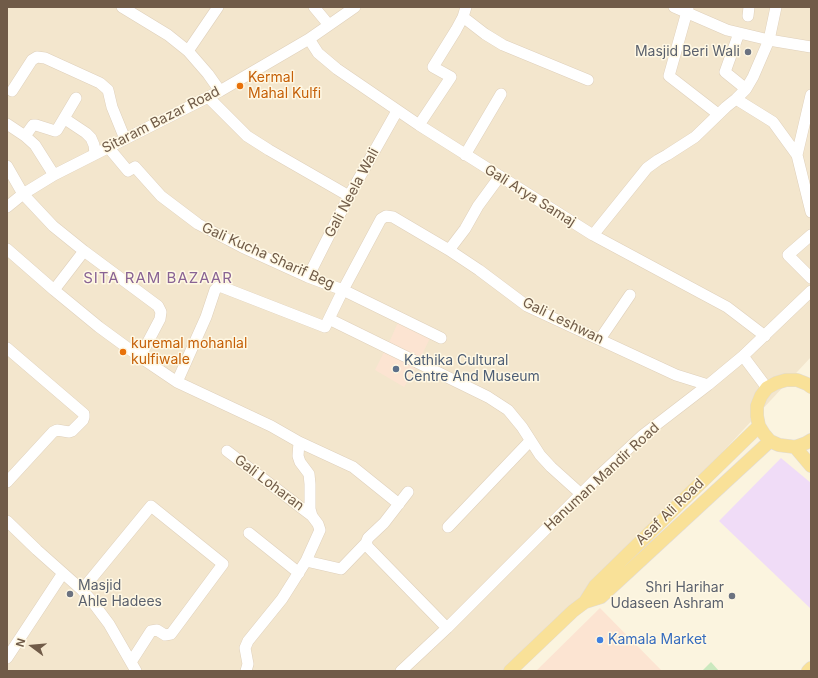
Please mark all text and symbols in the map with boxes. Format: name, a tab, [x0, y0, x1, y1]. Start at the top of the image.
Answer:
place label: Masjid Beri Wali	[635, 44, 740, 60]
marker: Masjid Beri Wali	[743, 47, 753, 57]
place label: Kermal Mahal Kulfi	[248, 70, 321, 102]
marker: Kermal Mahal Kulfi	[235, 81, 245, 91]
street label: Sitaram Bazar Road	[99, 83, 223, 157]
street label: Gali Neela Wali	[321, 145, 383, 241]
street label: Gali Arya Samaj	[481, 161, 579, 231]
street label: Gali Kucha Sharif Beg	[199, 219, 337, 293]
district label: SITA RAM BAZAAR	[83, 269, 233, 287]
street label: Gali Leshwan	[520, 294, 606, 348]
place label: kuremal mohanlal kulfiwale	[131, 336, 247, 368]
marker: kuremal mohanlal kulfiwale	[118, 347, 128, 357]
place label: Kathika Cultural Centre And Museum	[404, 353, 540, 386]
marker: Kathika Cultural Centre And Museum	[391, 364, 401, 374]
street label: Hanuman Mandir Road	[541, 419, 663, 535]
street label: Gali Loharan	[231, 451, 307, 515]
street label: Asaf Ali Road	[632, 475, 708, 549]
place label: Masjid Ahle Hadees	[78, 578, 162, 610]
place label: Shri Harihar Udaseen Ashram	[611, 580, 724, 612]
marker: Masjid Ahle Hadees	[65, 589, 75, 599]
marker: Shri Harihar Udaseen Ashram	[727, 591, 737, 601]
north arrow	[12, 626, 52, 666]
place label: Kamala Market	[608, 632, 707, 648]
marker: Kamala Market	[595, 635, 605, 645]
text: N	[13, 637, 28, 649]

